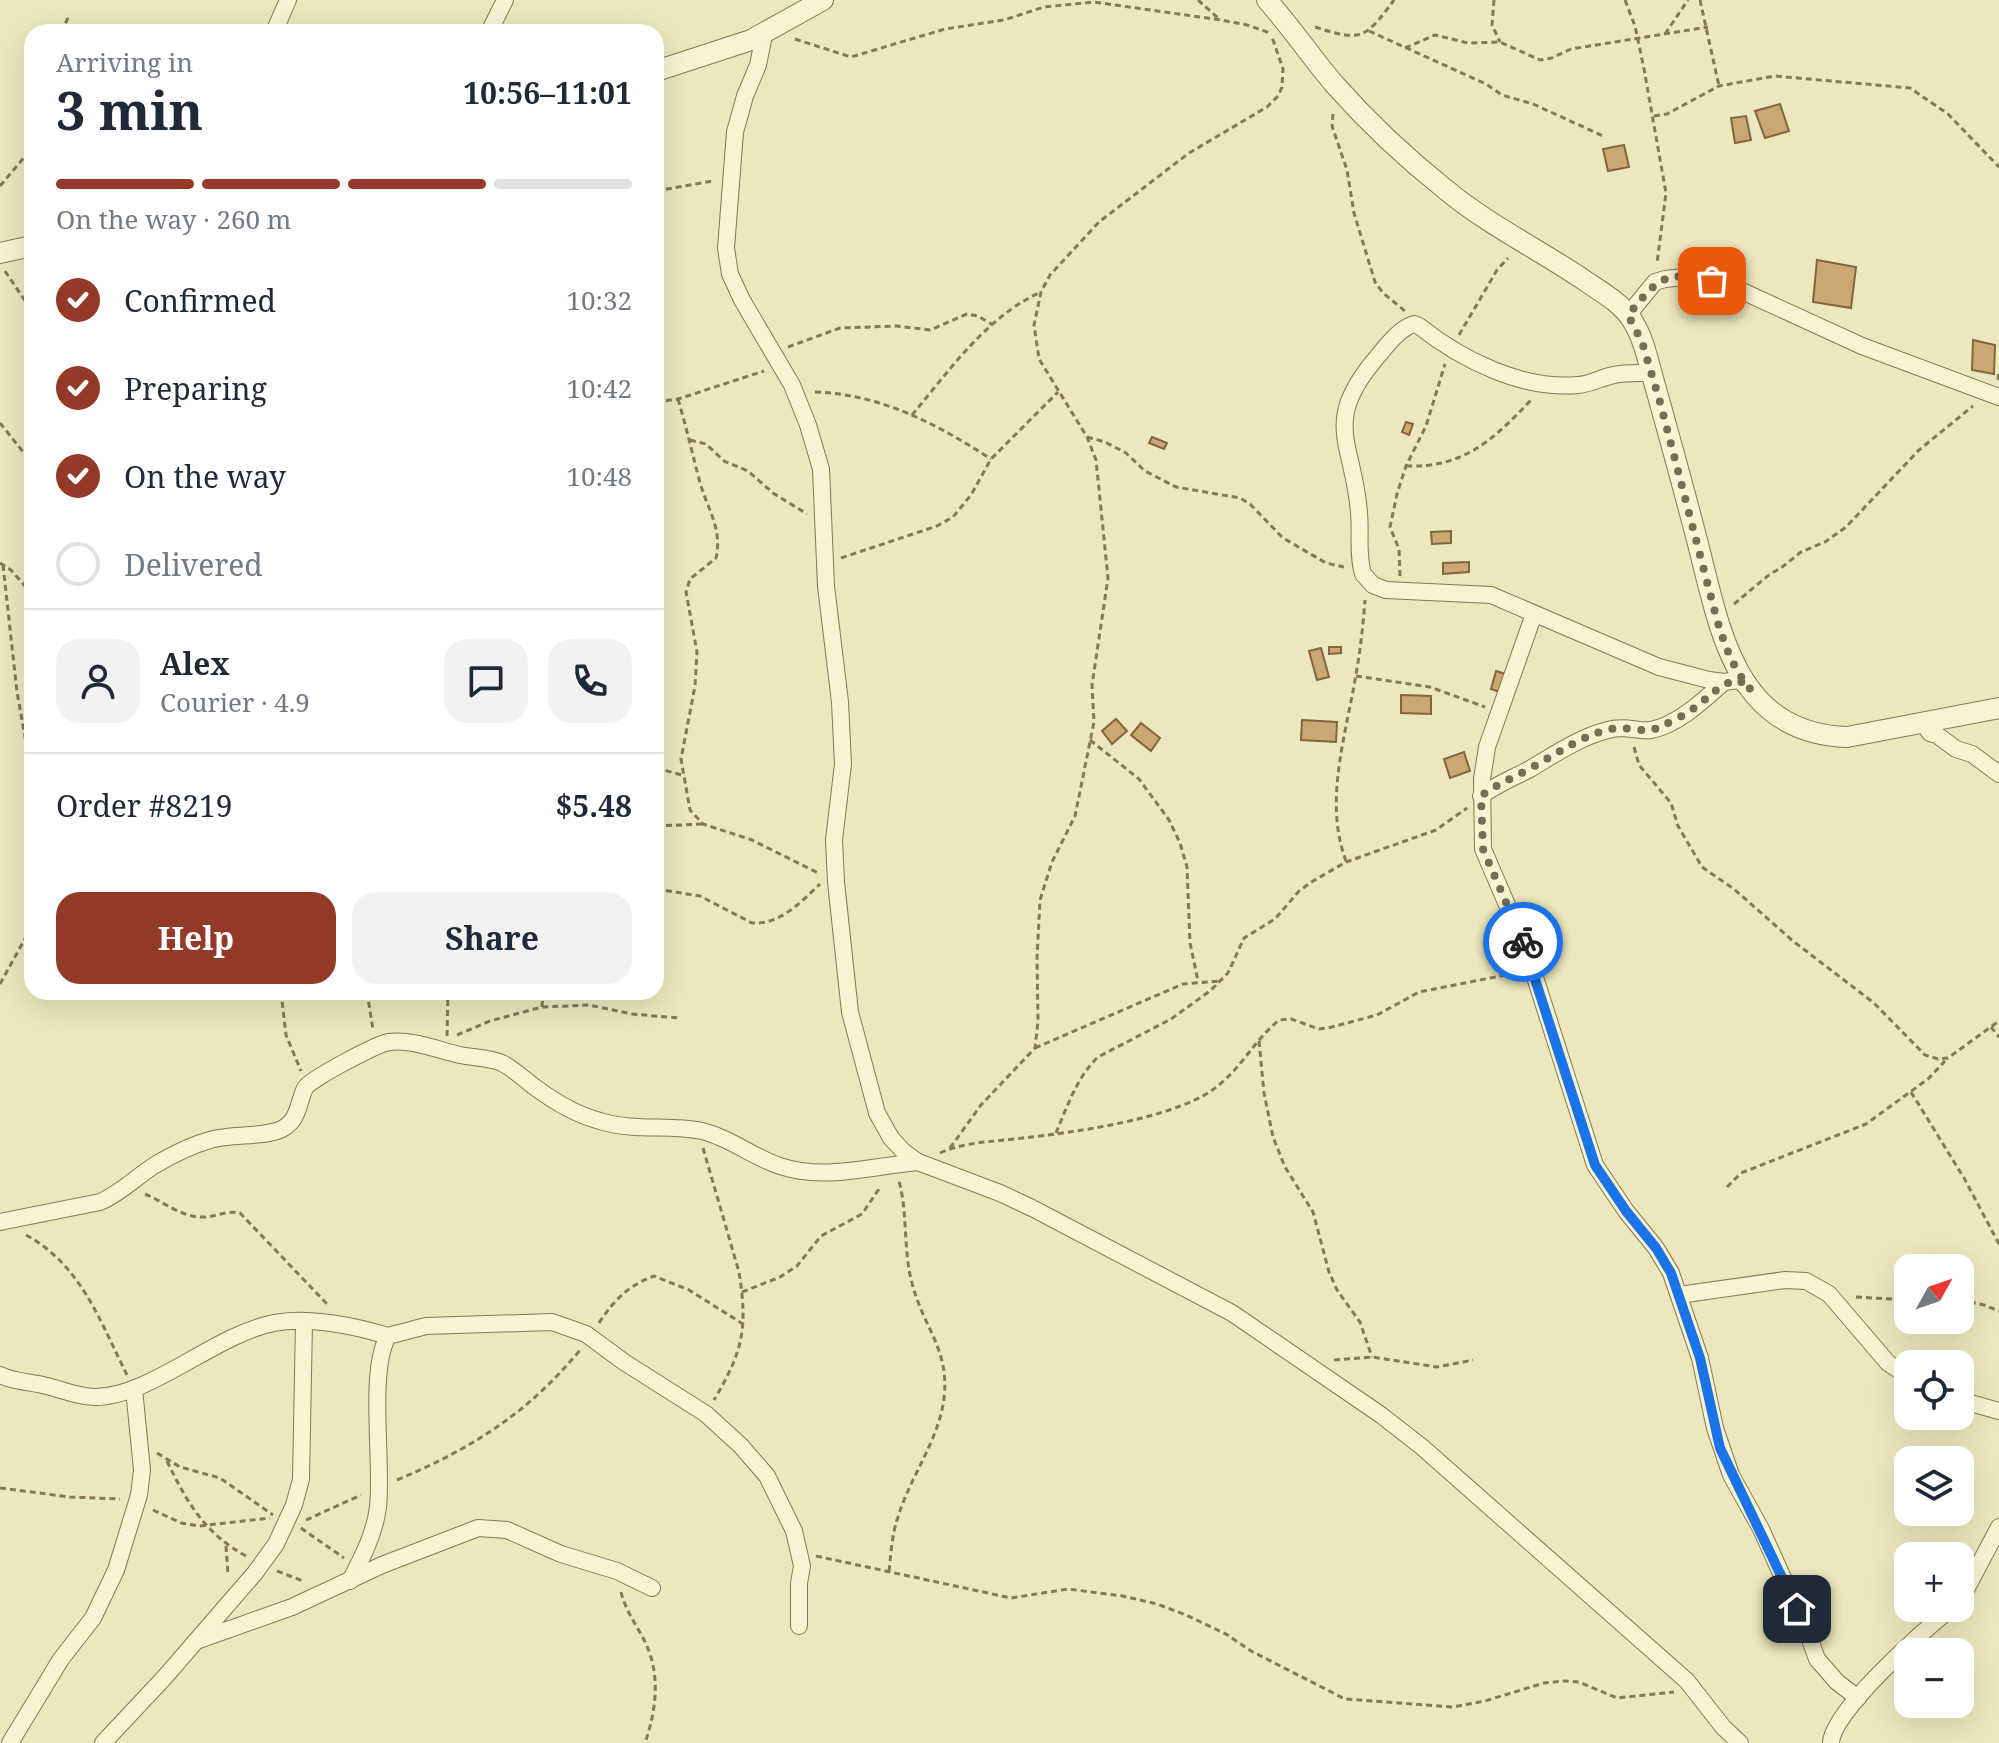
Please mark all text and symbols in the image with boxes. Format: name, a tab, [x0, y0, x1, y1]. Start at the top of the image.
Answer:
text: Arriving in	[56, 44, 193, 80]
text: 10:56–11:01	[463, 72, 632, 113]
text: 3 min	[56, 74, 203, 145]
text: On the way · 260 m	[56, 201, 291, 237]
pin	[1678, 247, 1746, 315]
icon: bag	[1690, 259, 1734, 303]
icon: check	[56, 278, 100, 322]
text: Confirmed	[124, 280, 276, 321]
text: 10:32	[566, 282, 632, 318]
icon: check	[56, 366, 100, 410]
text: Preparing	[124, 368, 267, 409]
text: 10:42	[566, 370, 632, 406]
icon: check	[56, 454, 100, 498]
text: On the way	[124, 456, 286, 497]
text: 10:48	[566, 458, 632, 494]
text: Delivered	[124, 544, 263, 585]
button: person	[56, 639, 140, 723]
button: chat	[444, 639, 528, 723]
button: phone	[548, 639, 632, 723]
text: Alex	[160, 643, 230, 684]
text: Courier · 4.9	[160, 684, 310, 720]
text: Order #8219	[56, 785, 233, 826]
text: $5.48	[555, 785, 632, 826]
button: Help	[56, 892, 336, 984]
button: Share	[352, 892, 632, 984]
courier	[1483, 902, 1563, 982]
icon: bike	[1501, 920, 1545, 964]
north arrow	[1894, 1254, 1974, 1334]
map controls	[1894, 1254, 1974, 1718]
button: locate	[1894, 1350, 1974, 1430]
button: layers	[1894, 1446, 1974, 1526]
button: +	[1894, 1542, 1974, 1622]
pin	[1763, 1575, 1831, 1643]
icon: home	[1775, 1587, 1819, 1631]
button: −	[1894, 1638, 1974, 1718]

